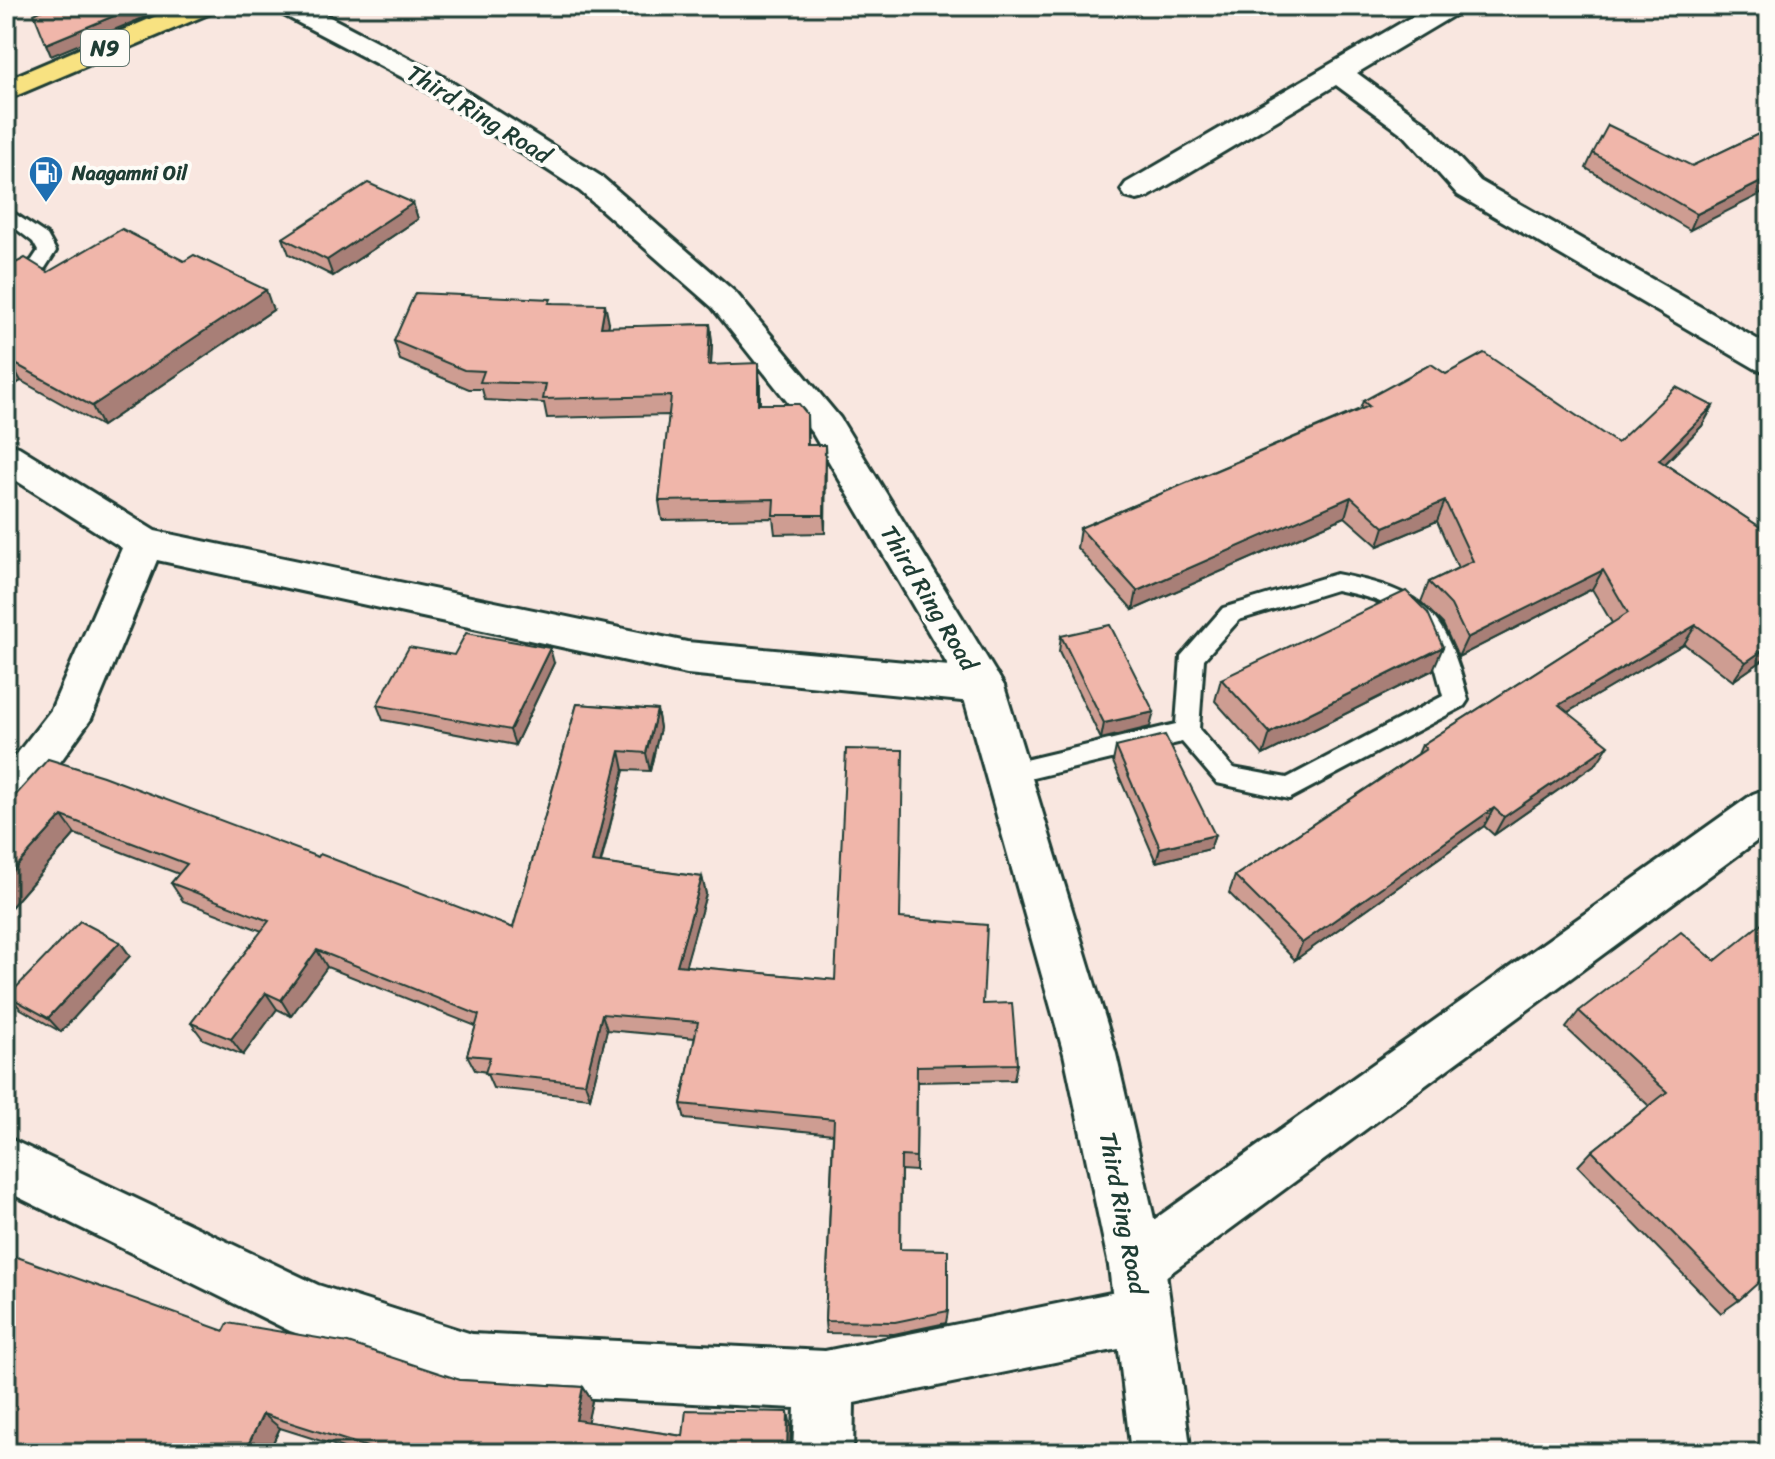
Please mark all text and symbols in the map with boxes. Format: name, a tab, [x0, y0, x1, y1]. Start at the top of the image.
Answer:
road number: N9	[81, 30, 129, 66]
street label: Third Ring Road	[398, 53, 561, 176]
fuel station icon: Naagamni Oil	[27, 154, 65, 204]
place label: Naagamni Oil	[71, 156, 188, 191]
street label: Third Ring Road	[869, 517, 990, 681]
street label: Third Ring Road	[1087, 1128, 1160, 1299]

